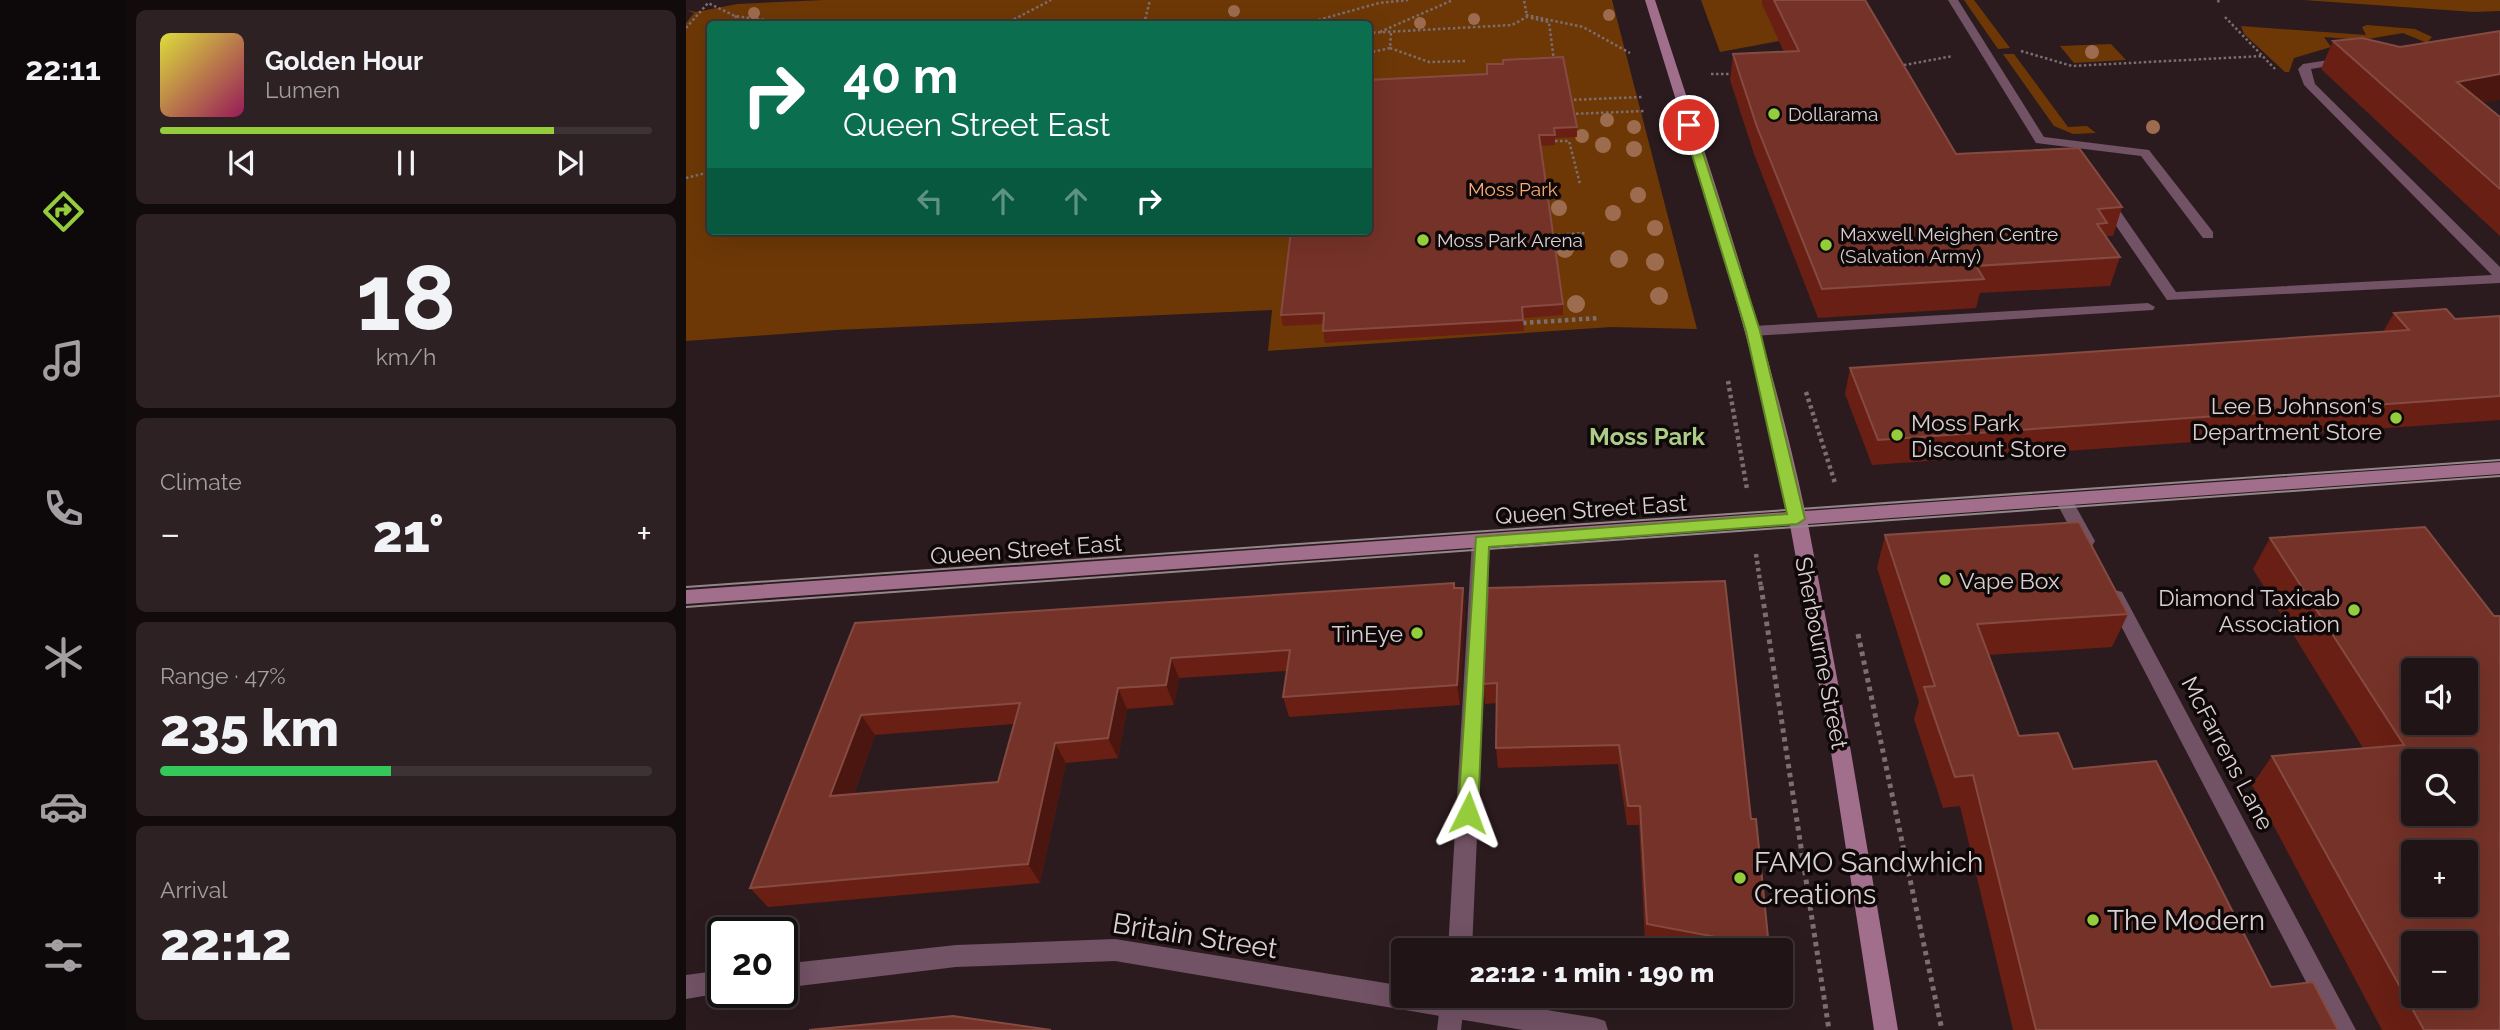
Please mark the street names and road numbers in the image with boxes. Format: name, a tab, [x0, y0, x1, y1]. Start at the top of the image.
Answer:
street label: Queen Street East	[1494, 489, 1688, 529]
street label: Queen Street East	[929, 529, 1123, 569]
street label: Sherbourne Street	[1790, 555, 1854, 752]
street label: McFarrens Lane	[2176, 672, 2280, 834]
street label: Britain Street	[1110, 907, 1280, 965]

